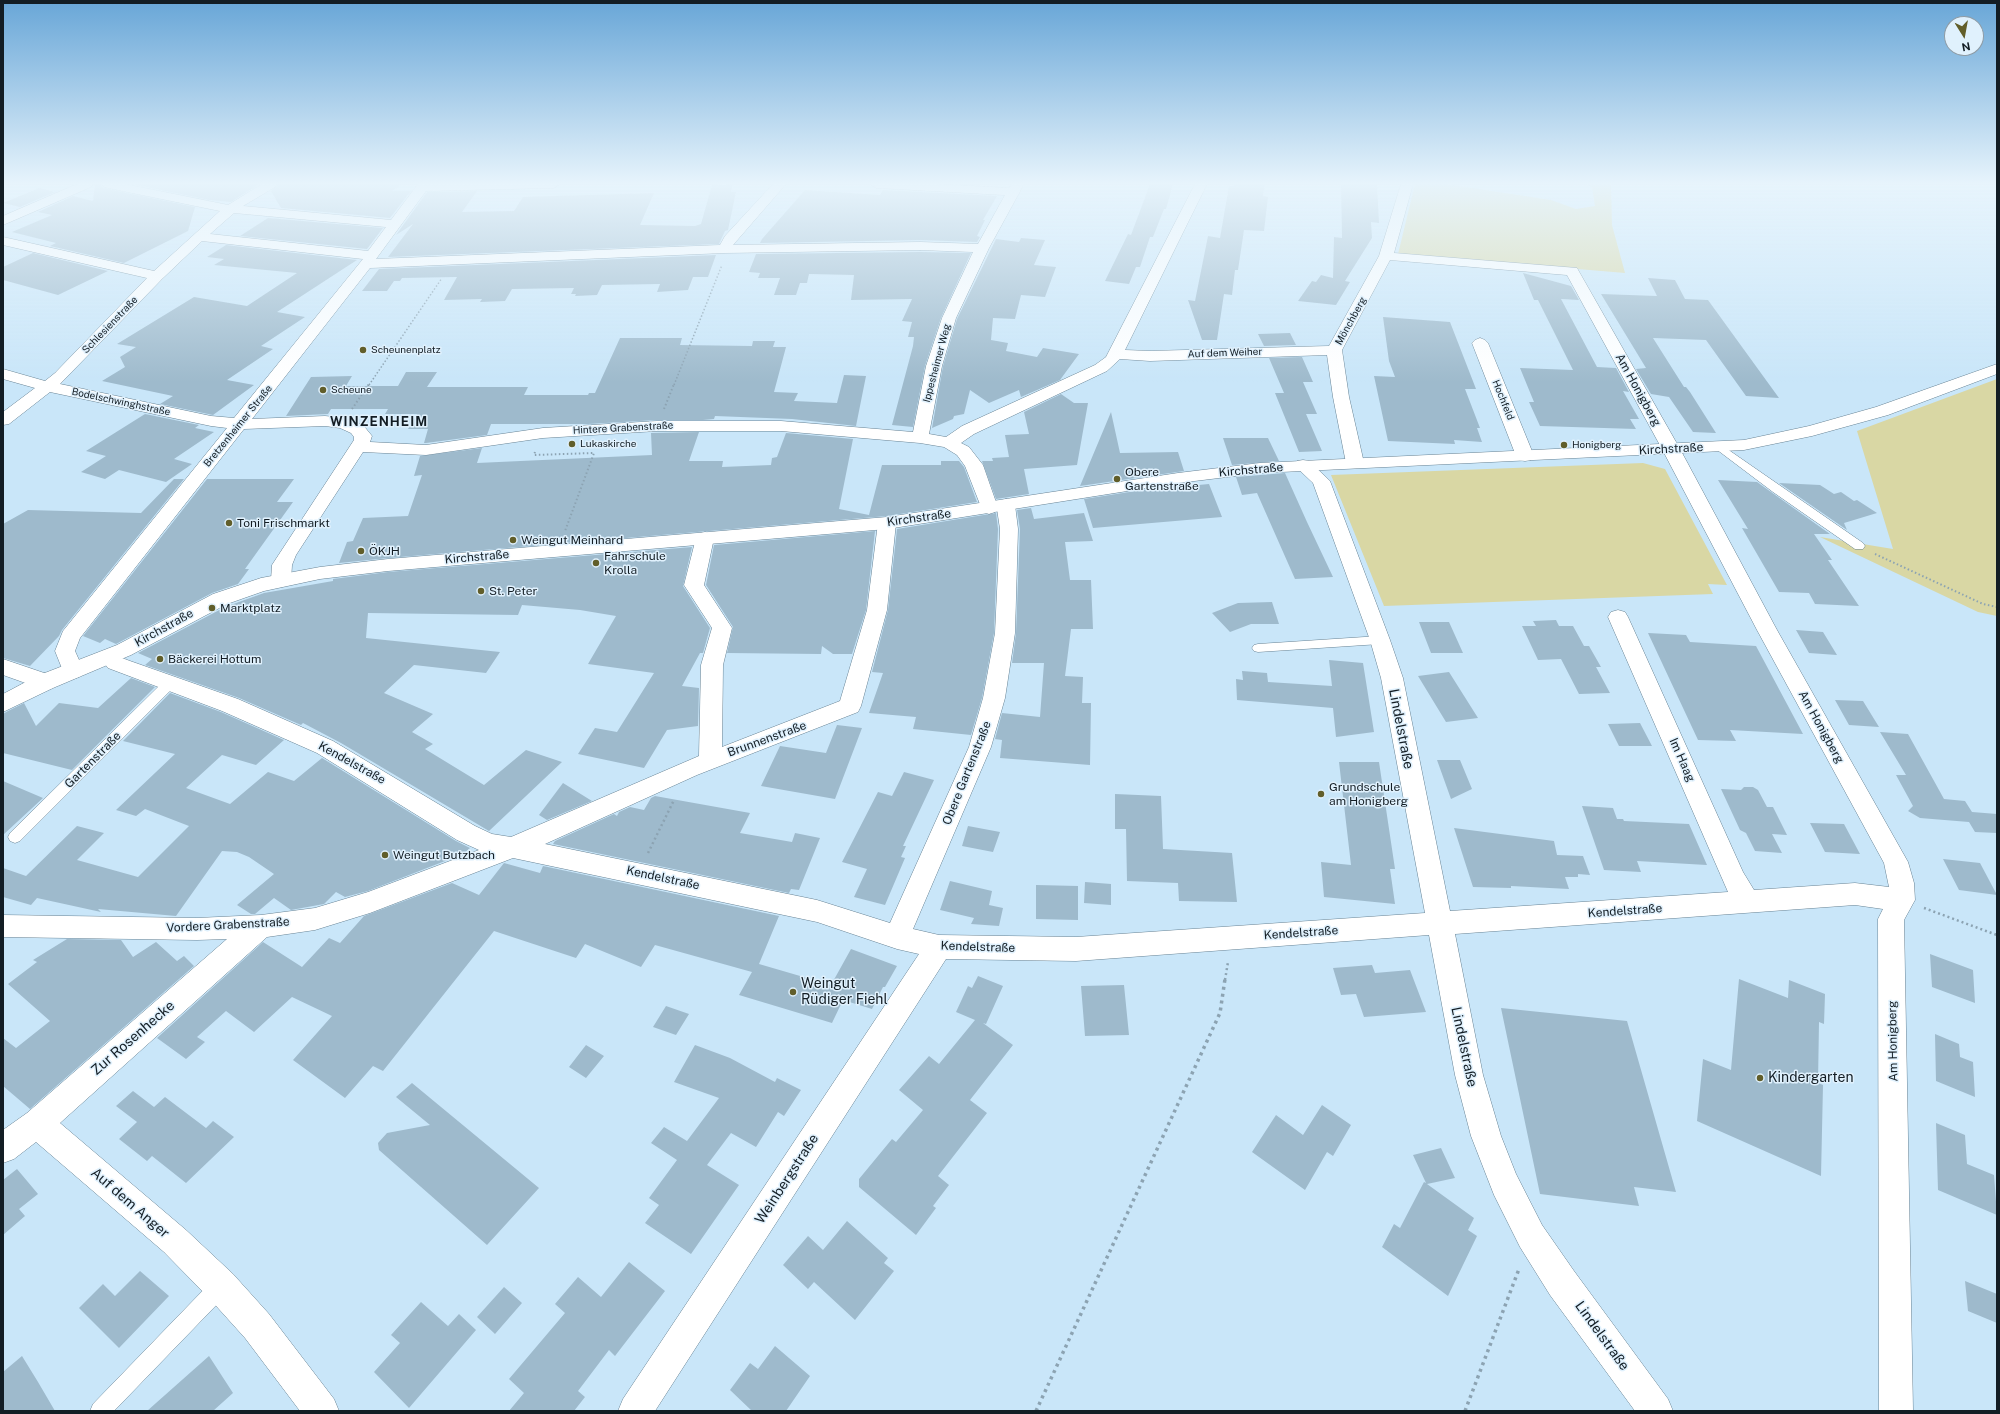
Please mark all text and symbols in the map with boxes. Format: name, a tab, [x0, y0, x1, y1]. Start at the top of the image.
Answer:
north arrow	[1944, 16, 1984, 56]
text: N	[1961, 40, 1971, 54]
street label: Schlesienstraße	[80, 294, 140, 356]
street label: Mönchberg	[1333, 295, 1369, 347]
street label: Ippesheimer Weg	[921, 322, 953, 404]
place label: Scheunenplatz	[371, 344, 440, 356]
marker: Scheunenplatz	[358, 345, 368, 355]
street label: Auf dem Weiher	[1188, 346, 1262, 360]
street label: Am Honigberg	[1612, 351, 1664, 429]
street label: Hochfeld	[1489, 378, 1517, 422]
street label: Bretzenheimer Straße	[201, 383, 275, 469]
place label: Scheune	[331, 384, 372, 396]
marker: Scheune	[318, 385, 328, 395]
street label: Bodelschwinghstraße	[71, 386, 171, 418]
district label: WINZENHEIM	[330, 414, 428, 430]
street label: Hintere Grabenstraße	[572, 419, 674, 437]
place label: Lukaskirche	[580, 438, 636, 450]
marker: Lukaskirche	[567, 439, 577, 449]
place label: Honigberg	[1572, 439, 1621, 451]
marker: Honigberg	[1559, 440, 1569, 450]
street label: Kirchstraße	[1638, 440, 1704, 458]
street label: Kirchstraße	[1218, 460, 1284, 480]
place label: Obere Gartenstraße	[1125, 465, 1199, 493]
marker: Obere Gartenstraße	[1112, 474, 1122, 484]
street label: Kirchstraße	[886, 506, 952, 530]
place label: Toni Frischmarkt	[237, 516, 330, 530]
marker: Toni Frischmarkt	[224, 518, 234, 528]
place label: Weingut Meinhard	[521, 533, 623, 547]
marker: Weingut Meinhard	[508, 535, 518, 545]
place label: ÖKJH	[369, 544, 400, 558]
marker: ÖKJH	[356, 546, 366, 556]
street label: Kirchstraße	[444, 547, 510, 567]
place label: Fahrschule Krolla	[604, 549, 666, 577]
marker: Fahrschule Krolla	[591, 558, 601, 568]
place label: St. Peter	[489, 584, 537, 598]
marker: St. Peter	[476, 586, 486, 596]
place label: Marktplatz	[220, 601, 281, 615]
marker: Marktplatz	[207, 603, 217, 613]
street label: Kirchstraße	[132, 606, 196, 650]
place label: Bäckerei Hottum	[168, 652, 261, 666]
marker: Bäckerei Hottum	[155, 654, 165, 664]
street label: Lindelstraße	[1385, 687, 1417, 771]
street label: Am Honigberg	[1795, 688, 1847, 766]
street label: Brunnenstraße	[726, 718, 808, 760]
street label: Obere Gartenstraße	[940, 719, 994, 827]
street label: Gartenstraße	[62, 729, 124, 791]
street label: Im Haag	[1666, 736, 1698, 784]
street label: Kendelstraße	[316, 739, 388, 787]
place label: Grundschule am Honigberg	[1329, 780, 1408, 808]
marker: Grundschule am Honigberg	[1316, 789, 1326, 799]
place label: Weingut Butzbach	[393, 848, 495, 862]
marker: Weingut Butzbach	[380, 850, 390, 860]
street label: Kendelstraße	[625, 863, 701, 893]
street label: Kendelstraße	[1587, 901, 1663, 921]
street label: Vordere Grabenstraße	[166, 915, 290, 935]
street label: Kendelstraße	[1263, 923, 1339, 943]
street label: Kendelstraße	[940, 939, 1016, 955]
place label: Weingut Rüdiger Fiehl	[801, 976, 888, 1008]
marker: Weingut Rüdiger Fiehl	[788, 987, 798, 997]
street label: Zur Rosenhecke	[88, 997, 178, 1079]
street label: Am Honigberg	[1885, 1000, 1901, 1082]
street label: Lindelstraße	[1447, 1005, 1481, 1089]
place label: Kindergarten	[1768, 1070, 1853, 1086]
marker: Kindergarten	[1755, 1073, 1765, 1083]
street label: Weinbergstraße	[752, 1131, 822, 1227]
street label: Auf dem Anger	[87, 1164, 173, 1242]
street label: Lindelstraße	[1571, 1298, 1633, 1374]

